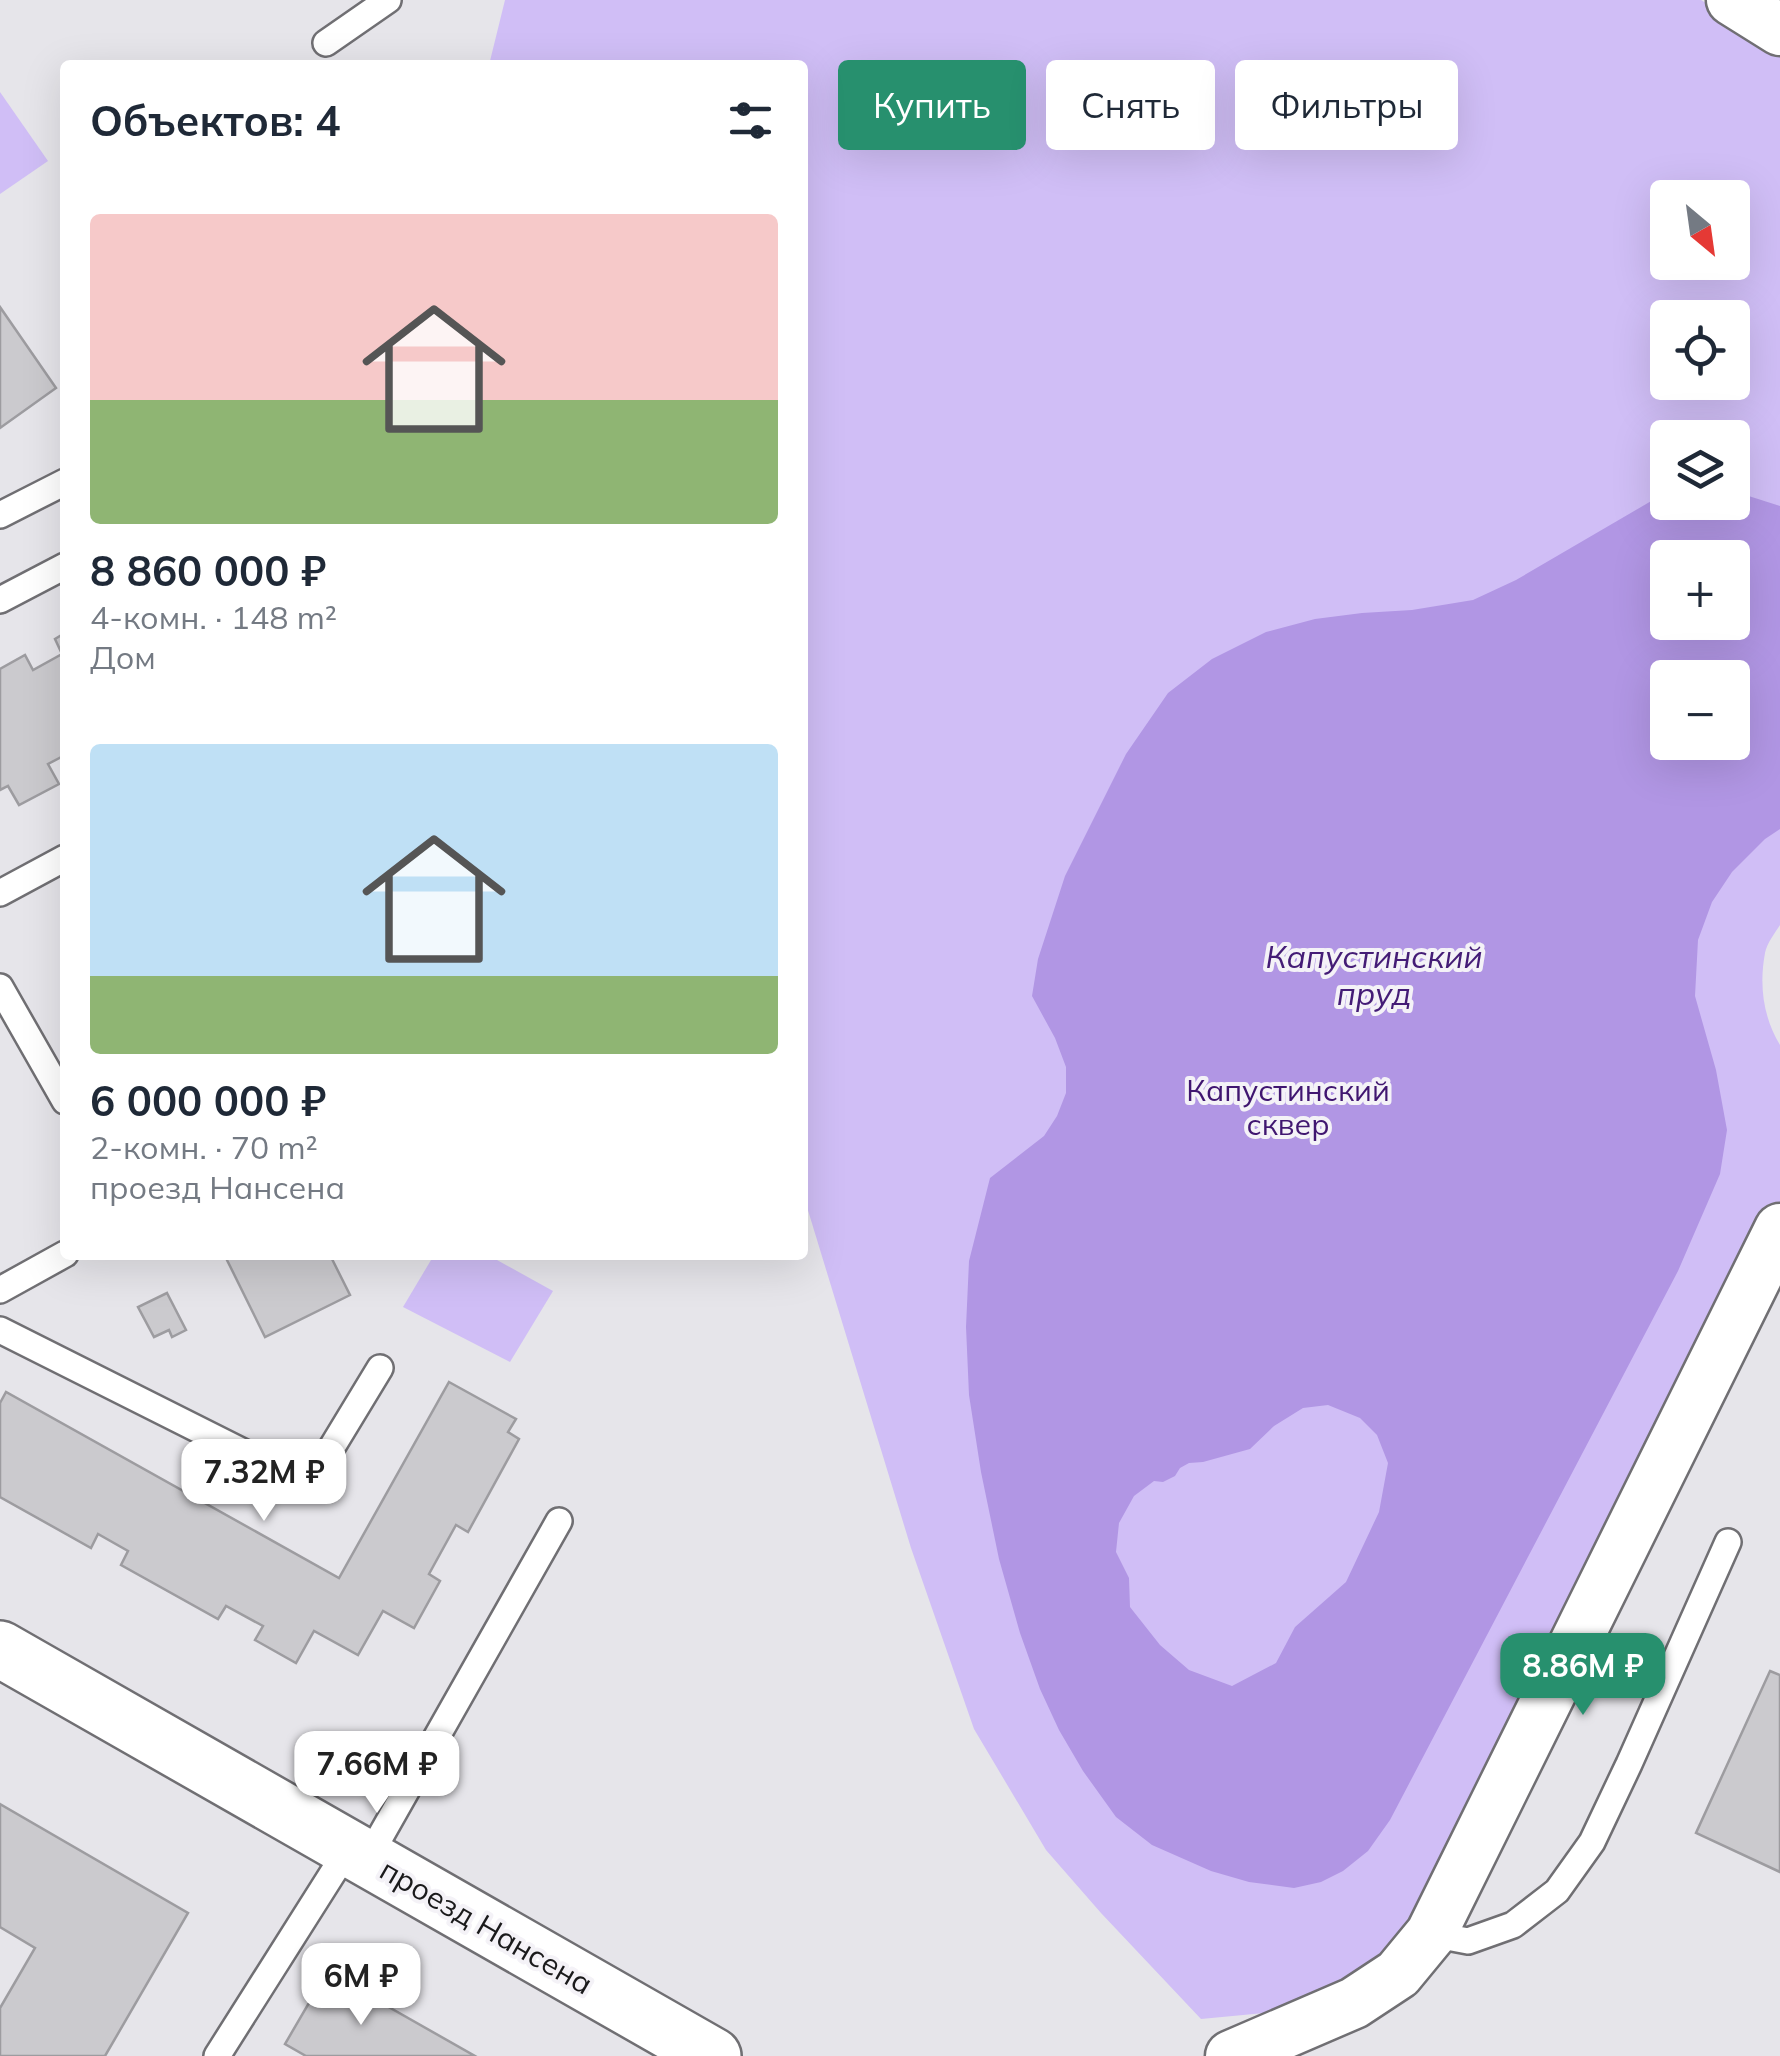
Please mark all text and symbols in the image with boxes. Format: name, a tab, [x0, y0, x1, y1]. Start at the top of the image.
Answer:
chip: Купить	[838, 60, 1026, 150]
chip: Снять	[1046, 60, 1215, 150]
chip: Фильтры	[1235, 60, 1458, 150]
icon: filters	[723, 93, 778, 148]
text: Объектов: 4	[90, 94, 340, 147]
north arrow	[1650, 180, 1750, 280]
map controls	[1650, 180, 1750, 760]
icon: home	[344, 279, 524, 459]
button: locate	[1650, 300, 1750, 400]
button: layers	[1650, 420, 1750, 520]
button: +	[1650, 540, 1750, 640]
text: 8 860 000 ₽	[90, 544, 326, 597]
text: 4-комн. · 148 m²	[90, 597, 337, 637]
text: Дом	[90, 637, 156, 677]
button: −	[1650, 660, 1750, 760]
icon: home	[344, 809, 524, 989]
water label: Капустинский пруд	[1265, 936, 1483, 1013]
park label: Капустинский сквер	[1186, 1071, 1390, 1143]
text: 6 000 000 ₽	[90, 1074, 326, 1127]
text: 2-комн. · 70 m²	[90, 1127, 318, 1167]
text: проезд Нансена	[90, 1167, 345, 1207]
pin: 7.32M ₽	[172, 1439, 356, 1524]
text: 7.32M ₽	[203, 1451, 325, 1491]
pin: 8.86M ₽	[1491, 1633, 1675, 1718]
text: 8.86M ₽	[1522, 1645, 1644, 1685]
pin: 7.66M ₽	[285, 1731, 469, 1816]
text: 7.66M ₽	[316, 1743, 438, 1783]
street label: проезд Нансена	[373, 1850, 600, 2002]
pin: 6M ₽	[302, 1943, 420, 2028]
text: 6M ₽	[323, 1955, 399, 1995]

